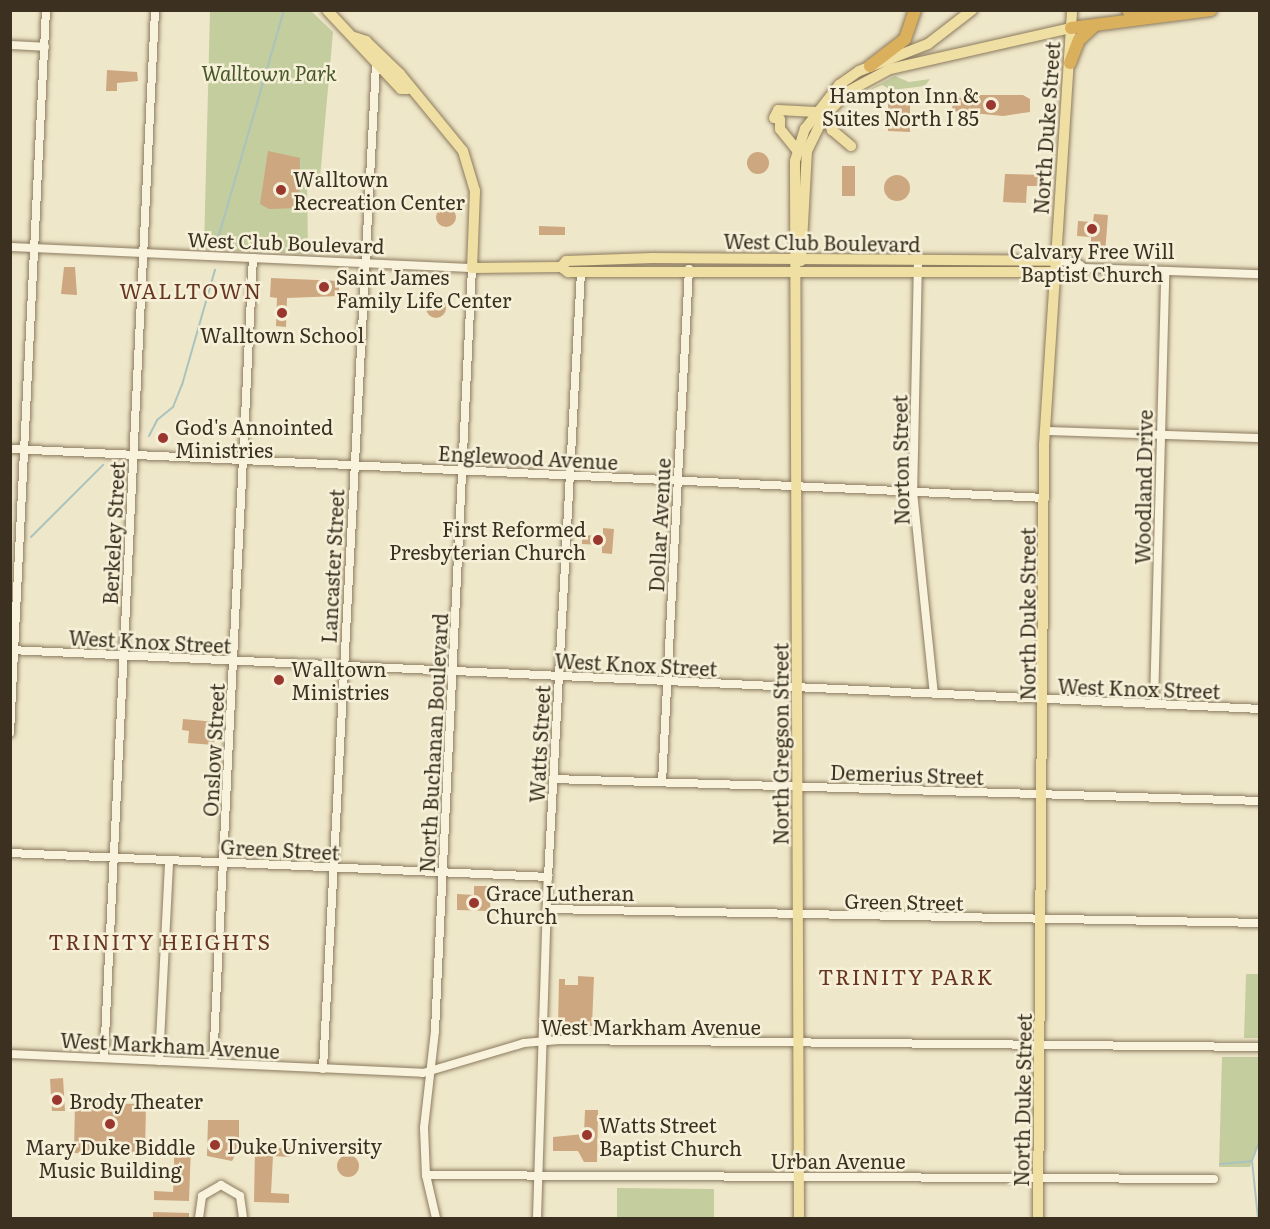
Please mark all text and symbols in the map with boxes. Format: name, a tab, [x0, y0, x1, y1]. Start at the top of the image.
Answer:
street label: North Duke Street	[1028, 41, 1064, 215]
park label: Walltown Park	[201, 60, 337, 84]
place label: Hampton Inn & Suites North I 85	[822, 82, 979, 129]
marker: Hampton Inn & Suites North I 85	[984, 98, 998, 112]
place label: Walltown Recreation Center	[293, 166, 465, 213]
marker: Walltown Recreation Center	[274, 183, 288, 197]
marker: Calvary Free Will Baptist Church	[1085, 222, 1099, 236]
street label: West Club Boulevard	[187, 227, 385, 257]
street label: West Club Boulevard	[723, 228, 921, 256]
place label: Calvary Free Will Baptist Church	[1009, 238, 1175, 285]
place label: Saint James Family Life Center	[336, 264, 511, 311]
district label: WALLTOWN	[119, 277, 263, 303]
marker: Saint James Family Life Center	[317, 280, 331, 294]
marker: Walltown School	[275, 306, 289, 320]
place label: Walltown School	[200, 322, 364, 346]
street label: Norton Street	[887, 394, 913, 526]
street label: Woodland Drive	[1130, 409, 1156, 565]
place label: God's Annointed Ministries	[175, 414, 333, 461]
marker: God's Annointed Ministries	[156, 431, 170, 445]
street label: Englewood Avenue	[437, 440, 619, 474]
street label: Dollar Avenue	[643, 457, 675, 593]
street label: Berkeley Street	[97, 461, 129, 605]
street label: Lancaster Street	[316, 488, 348, 644]
place label: First Reformed Presbyterian Church	[389, 516, 586, 563]
street label: North Duke Street	[1015, 527, 1039, 701]
marker: First Reformed Presbyterian Church	[591, 533, 605, 547]
street label: North Buchanan Boulevard	[414, 612, 452, 874]
street label: West Knox Street	[68, 625, 232, 657]
street label: North Gregson Street	[768, 643, 792, 845]
street label: West Knox Street	[554, 648, 718, 680]
place label: Walltown Ministries	[291, 656, 389, 703]
marker: Walltown Ministries	[272, 673, 286, 687]
street label: West Knox Street	[1057, 673, 1221, 703]
street label: Onslow Street	[198, 683, 228, 817]
street label: Watts Street	[524, 685, 554, 803]
street label: Demerius Street	[830, 759, 984, 789]
street label: Green Street	[220, 834, 340, 864]
place label: Grace Lutheran Church	[486, 880, 634, 927]
street label: Green Street	[844, 888, 964, 914]
marker: Grace Lutheran Church	[467, 896, 481, 910]
district label: TRINITY HEIGHTS	[48, 928, 272, 954]
district label: TRINITY PARK	[818, 963, 994, 989]
street label: North Duke Street	[1008, 1013, 1036, 1187]
street label: West Markham Avenue	[541, 1014, 761, 1038]
street label: West Markham Avenue	[60, 1027, 280, 1063]
place label: Brody Theater	[69, 1088, 203, 1112]
marker: Brody Theater	[50, 1093, 64, 1107]
place label: Watts Street Baptist Church	[599, 1112, 742, 1159]
marker: Mary Duke Biddle Music Building	[103, 1117, 117, 1131]
marker: Watts Street Baptist Church	[580, 1128, 594, 1142]
place label: Duke University	[227, 1133, 382, 1157]
place label: Mary Duke Biddle Music Building	[25, 1134, 195, 1181]
marker: Duke University	[208, 1138, 222, 1152]
street label: Urban Avenue	[770, 1148, 906, 1172]

